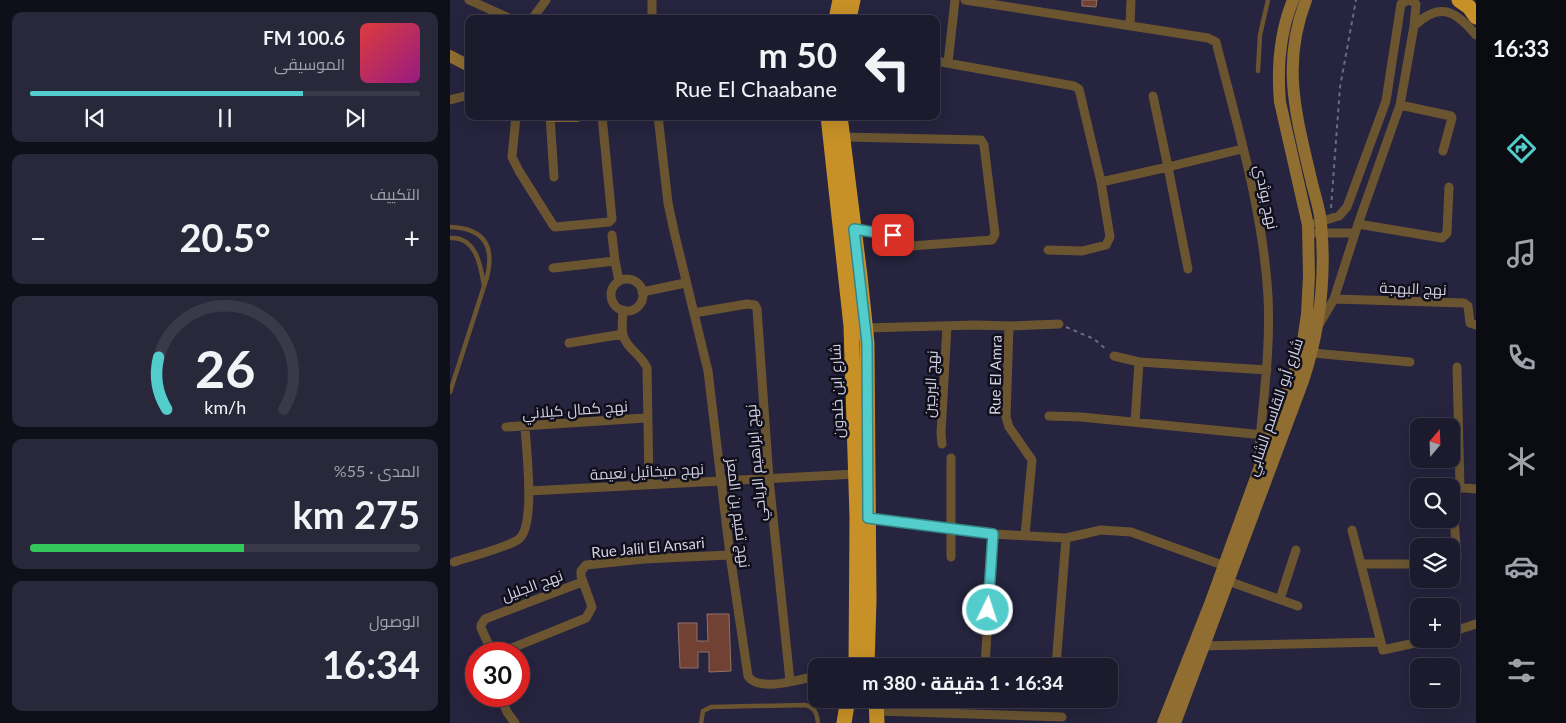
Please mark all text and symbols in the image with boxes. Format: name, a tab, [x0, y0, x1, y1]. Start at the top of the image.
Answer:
text: 100.6 FM	[263, 26, 345, 49]
text: 50 m	[759, 33, 837, 75]
icon: left	[855, 35, 920, 100]
text: 16:33	[1493, 35, 1549, 62]
text: الموسيقى	[274, 54, 345, 73]
text: Rue El Chaabane	[675, 75, 837, 102]
icon: previous	[81, 104, 109, 132]
icon: pause	[211, 104, 239, 132]
icon: next	[341, 104, 369, 132]
icon: directions	[1504, 131, 1539, 166]
street label: نهج بوثدي	[1247, 163, 1283, 232]
text: التكييف	[370, 184, 420, 203]
text: 20.5°	[180, 214, 270, 260]
pin	[872, 214, 914, 256]
text: −	[30, 221, 46, 255]
text: +	[404, 221, 420, 255]
icon: arrive	[879, 221, 907, 249]
icon: music	[1504, 236, 1539, 271]
street label: نهج البهجة	[1379, 278, 1447, 301]
street label: Rue El Amra	[985, 335, 1005, 415]
street label: شارع أبو القاسم الشابي	[1242, 336, 1310, 480]
text: 26	[195, 337, 255, 399]
icon: phone	[1504, 340, 1539, 375]
street label: شارع ابن خلدون	[825, 343, 850, 438]
street label: نهج البرجين	[919, 350, 944, 418]
text: km/h	[204, 396, 246, 418]
street label: نهج كمال كيلاني	[521, 396, 629, 426]
street label: نهج ابراهيم الرياحي	[741, 403, 773, 522]
north arrow	[1410, 418, 1460, 468]
map controls	[1410, 418, 1460, 708]
icon: climate	[1504, 444, 1539, 479]
street label: نهج تميم بن المعز	[720, 456, 755, 569]
street label: نهج ميخائيل نعيمة	[590, 459, 705, 486]
text: المدى · 55%	[334, 461, 420, 480]
button: search	[1410, 478, 1460, 528]
text: 275 km	[293, 491, 420, 537]
street label: Rue Jalil El Ansari	[591, 533, 705, 561]
button: layers	[1410, 538, 1460, 588]
icon: car	[1504, 549, 1539, 584]
street label: نهج الجليل	[499, 566, 566, 607]
position arrow	[961, 583, 1013, 635]
button: +	[1410, 598, 1460, 648]
text: الوصول	[369, 611, 420, 630]
text: 16:34	[322, 641, 420, 687]
speed limit sign: 30	[465, 642, 530, 707]
icon: filters	[1504, 653, 1539, 688]
button: −	[1410, 658, 1460, 708]
text: 16:34 · 1 دقيقة · 380 m	[863, 671, 1063, 694]

